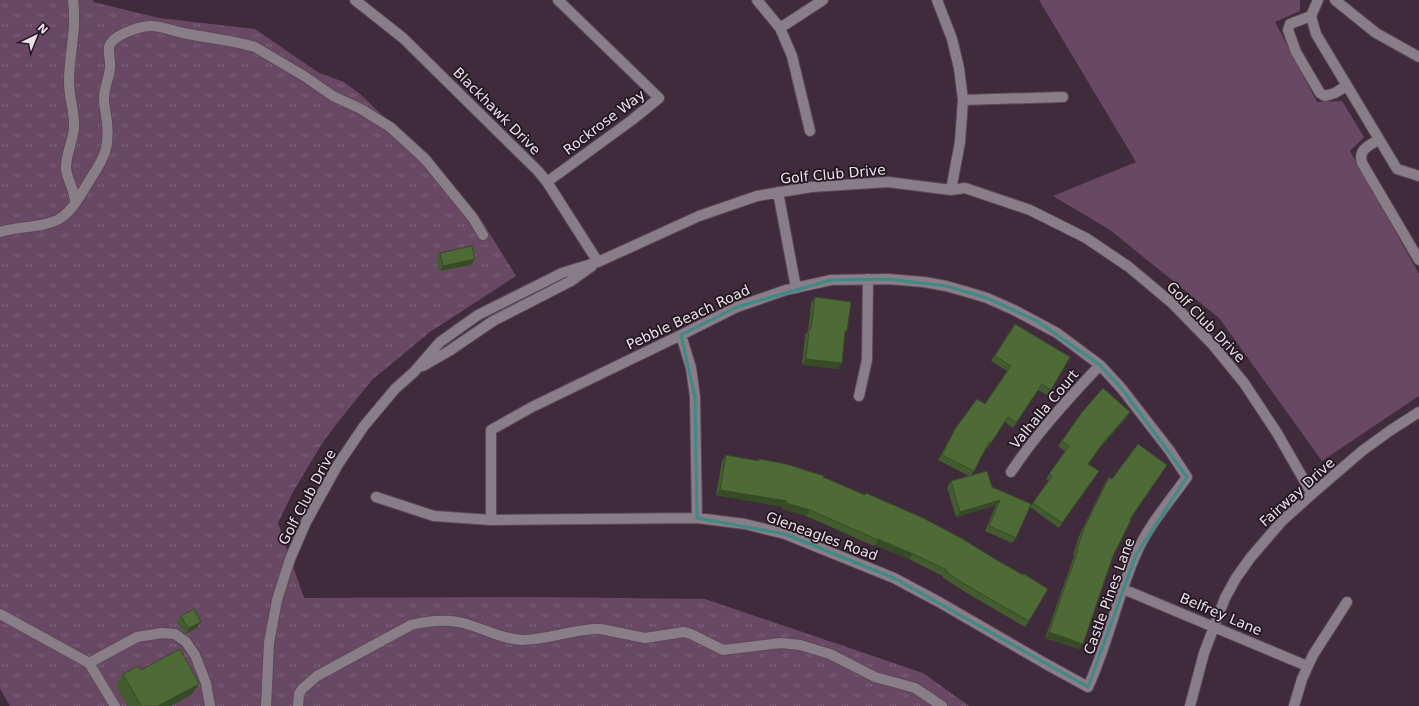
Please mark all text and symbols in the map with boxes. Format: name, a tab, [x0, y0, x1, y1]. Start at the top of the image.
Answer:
north arrow	[16, 16, 56, 56]
text: N	[35, 21, 50, 37]
street label: Blackhawk Drive	[450, 64, 544, 158]
street label: Rockrose Way	[560, 86, 648, 158]
street label: Golf Club Drive	[780, 161, 886, 187]
street label: Golf Club Drive	[1163, 278, 1249, 366]
street label: Pebble Beach Road	[624, 281, 752, 353]
street label: Valhalla Court	[1006, 366, 1082, 452]
street label: Golf Club Drive	[275, 446, 339, 548]
street label: Fairway Drive	[1256, 454, 1338, 530]
street label: Gleneagles Road	[764, 508, 880, 564]
street label: Castle Pines Lane	[1080, 535, 1138, 657]
street label: Belfrey Lane	[1178, 590, 1264, 638]

